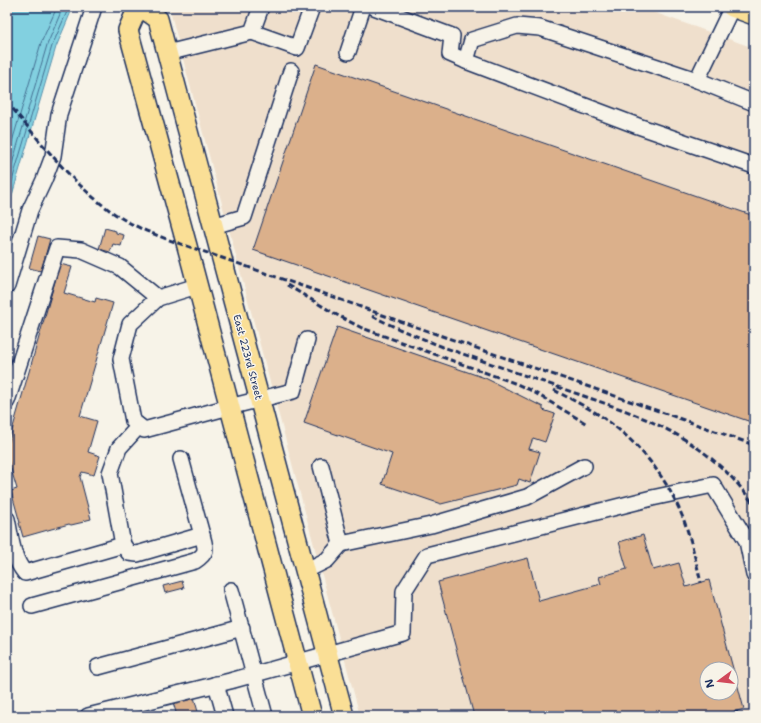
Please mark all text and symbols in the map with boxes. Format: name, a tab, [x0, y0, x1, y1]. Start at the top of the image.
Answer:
street label: East 223rd Street	[230, 313, 266, 401]
north arrow	[699, 661, 739, 701]
text: N	[701, 677, 718, 690]

